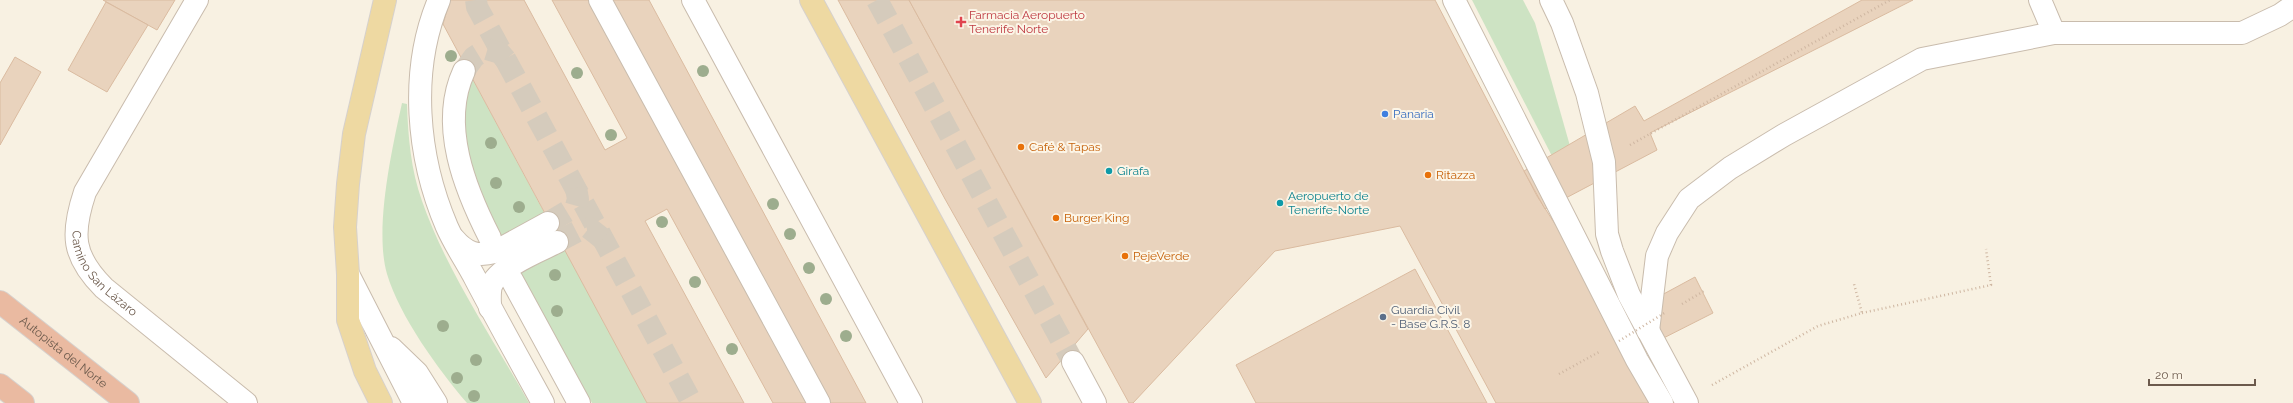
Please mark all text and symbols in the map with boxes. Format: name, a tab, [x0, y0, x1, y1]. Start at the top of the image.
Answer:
place label: Farmacia Aeropuerto Tenerife Norte	[969, 8, 1085, 36]
marker: Farmacia Aeropuerto Tenerife Norte	[956, 17, 966, 27]
place label: Panaria	[1393, 107, 1434, 121]
marker: Panaria	[1380, 109, 1390, 119]
place label: Café & Tapas	[1029, 140, 1101, 154]
marker: Café & Tapas	[1016, 142, 1026, 152]
place label: Girafa	[1117, 164, 1149, 178]
marker: Girafa	[1104, 166, 1114, 176]
place label: Ritazza	[1436, 168, 1475, 182]
marker: Ritazza	[1423, 170, 1433, 180]
place label: Aeropuerto de Tenerife-Norte	[1288, 189, 1369, 217]
marker: Aeropuerto de Tenerife-Norte	[1275, 198, 1285, 208]
place label: Burger King	[1064, 211, 1129, 225]
marker: Burger King	[1051, 213, 1061, 223]
street label: Camino San Lázaro	[69, 230, 140, 319]
place label: PejeVerde	[1133, 249, 1189, 263]
marker: PejeVerde	[1120, 251, 1130, 261]
place label: Guardia Civil - Base G.R.S. 8	[1391, 303, 1470, 331]
marker: Guardia Civil - Base G.R.S. 8	[1378, 312, 1388, 322]
street label: Autopista del Norte	[17, 313, 110, 391]
scale bar	[2149, 361, 2255, 387]
text: 20 m	[2155, 368, 2183, 382]

